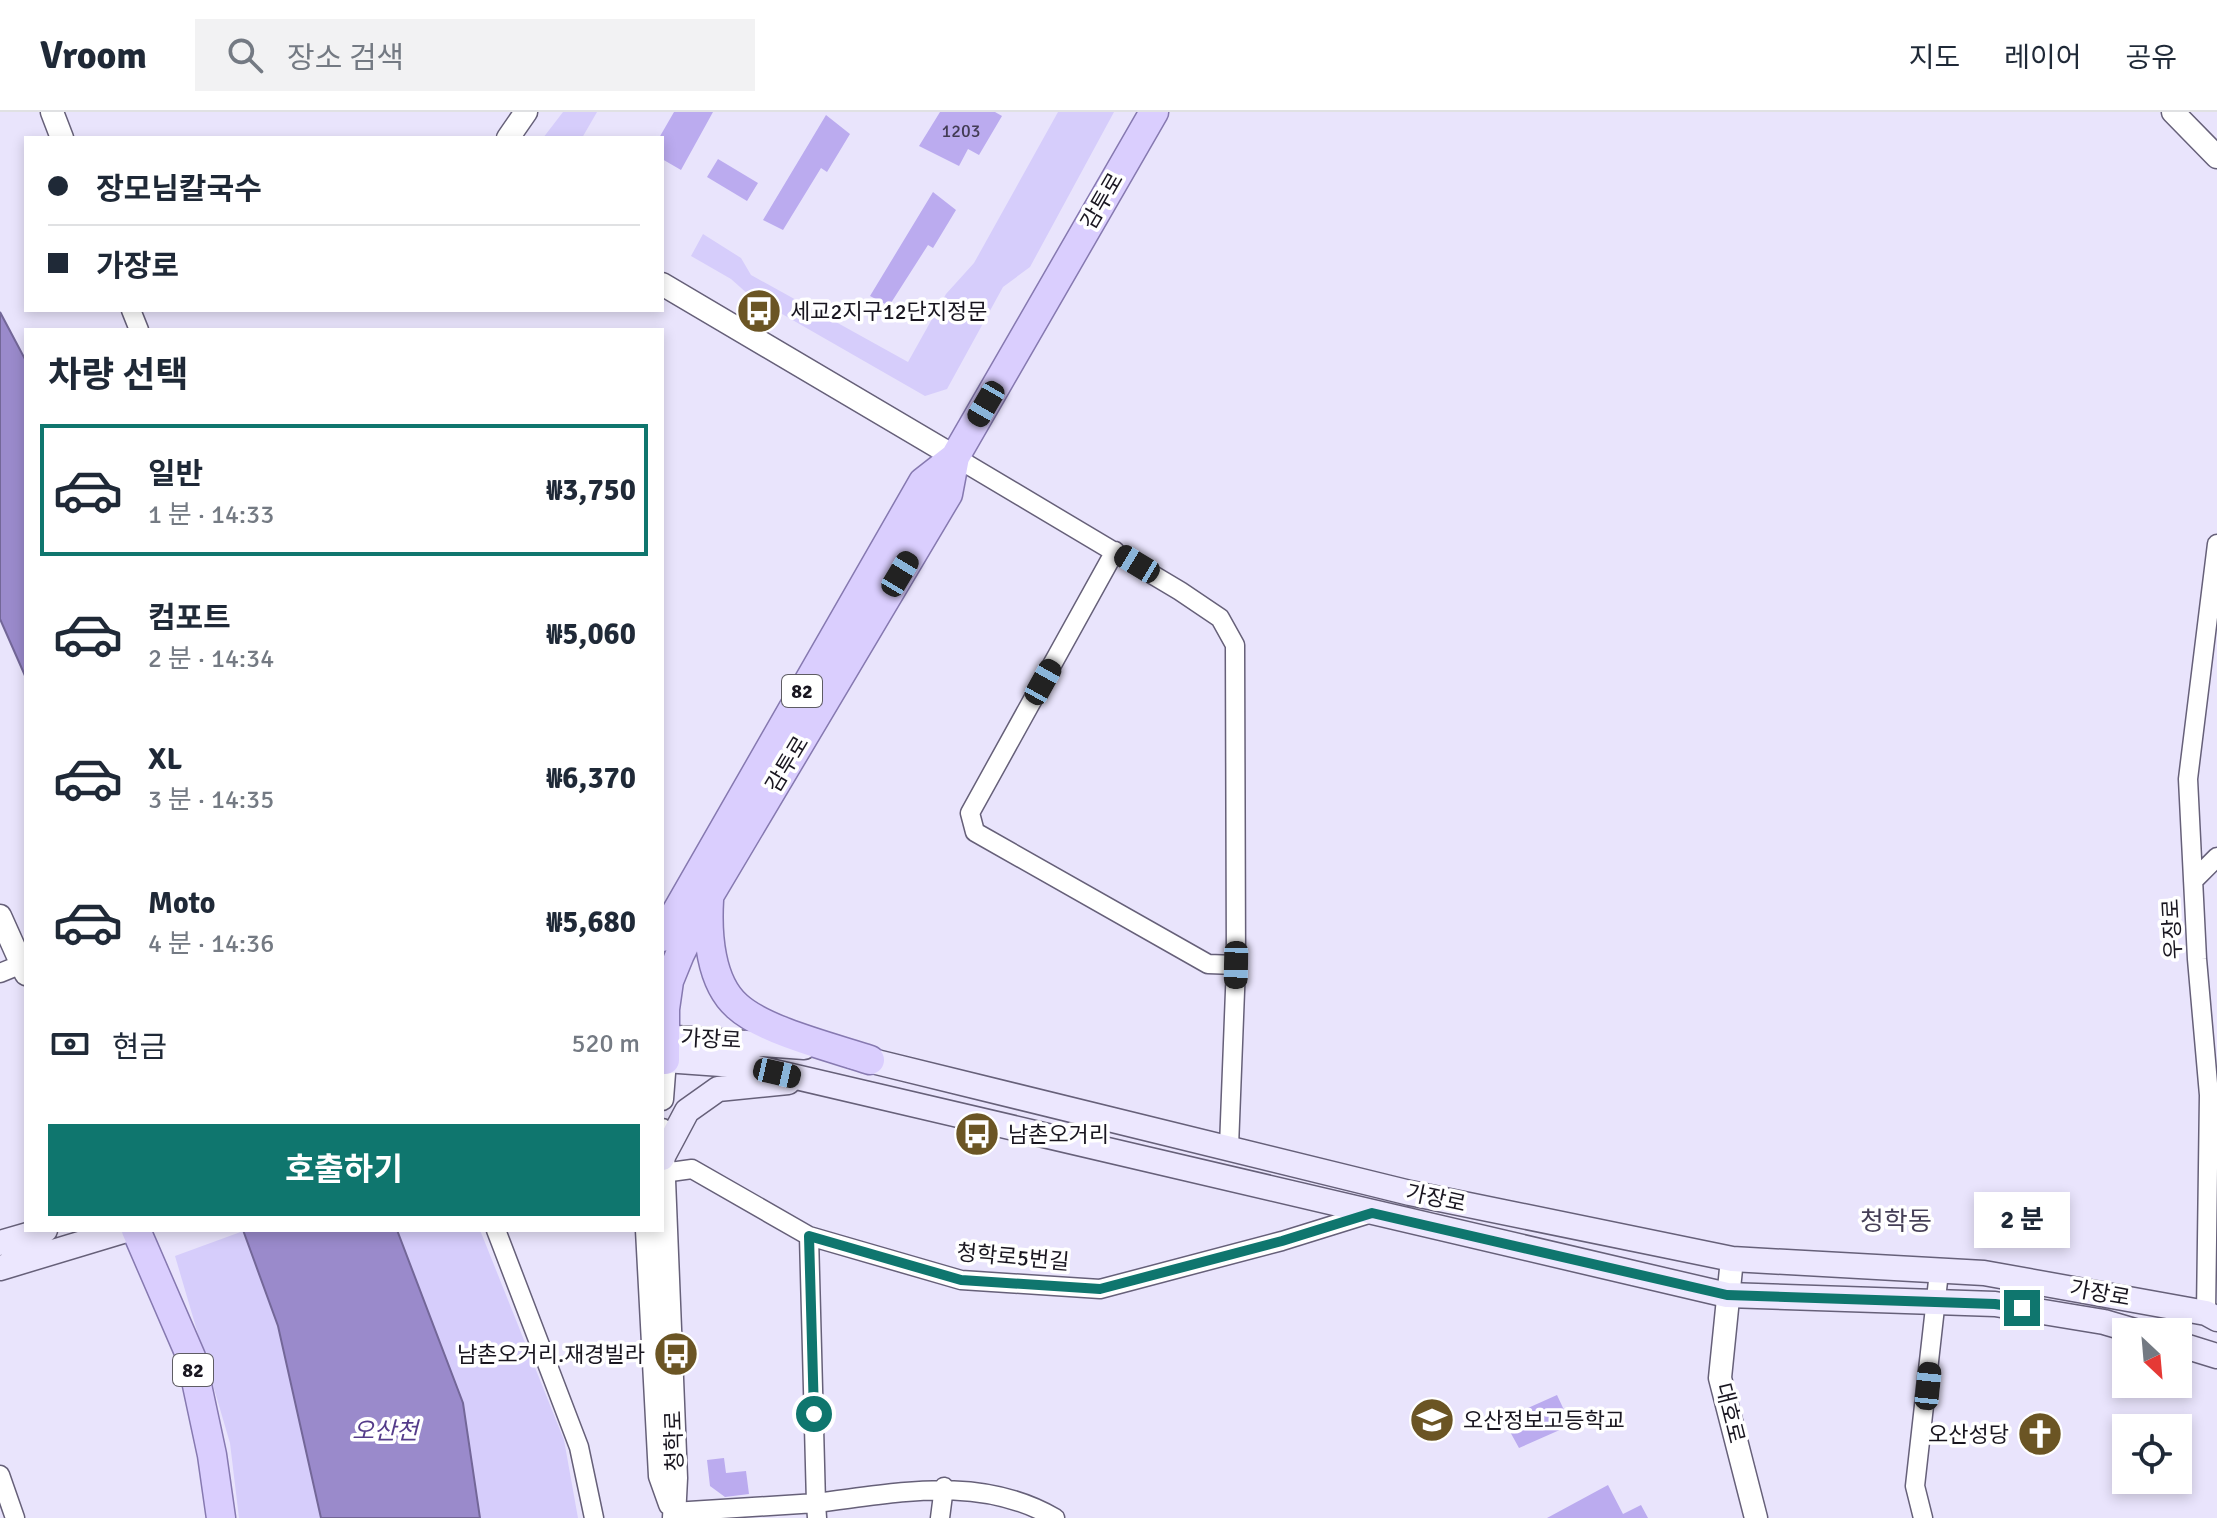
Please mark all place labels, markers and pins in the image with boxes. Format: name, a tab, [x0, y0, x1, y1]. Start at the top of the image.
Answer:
bus stop icon: 세교2지구12단지정문	[735, 287, 783, 335]
place label: 세교2지구12단지정문	[790, 298, 988, 325]
bus stop icon: 남촌오거리	[953, 1110, 1001, 1158]
place label: 남촌오거리	[1008, 1121, 1109, 1148]
bus stop icon: 남촌오거리.재경빌라	[652, 1330, 700, 1378]
place label: 남촌오거리.재경빌라	[457, 1341, 645, 1368]
school or university icon: 오산정보고등학교	[1408, 1396, 1456, 1444]
place label: 오산정보고등학교	[1463, 1407, 1625, 1434]
church icon: 오산성당	[2016, 1410, 2064, 1458]
place label: 오산성당	[1928, 1421, 2009, 1448]

